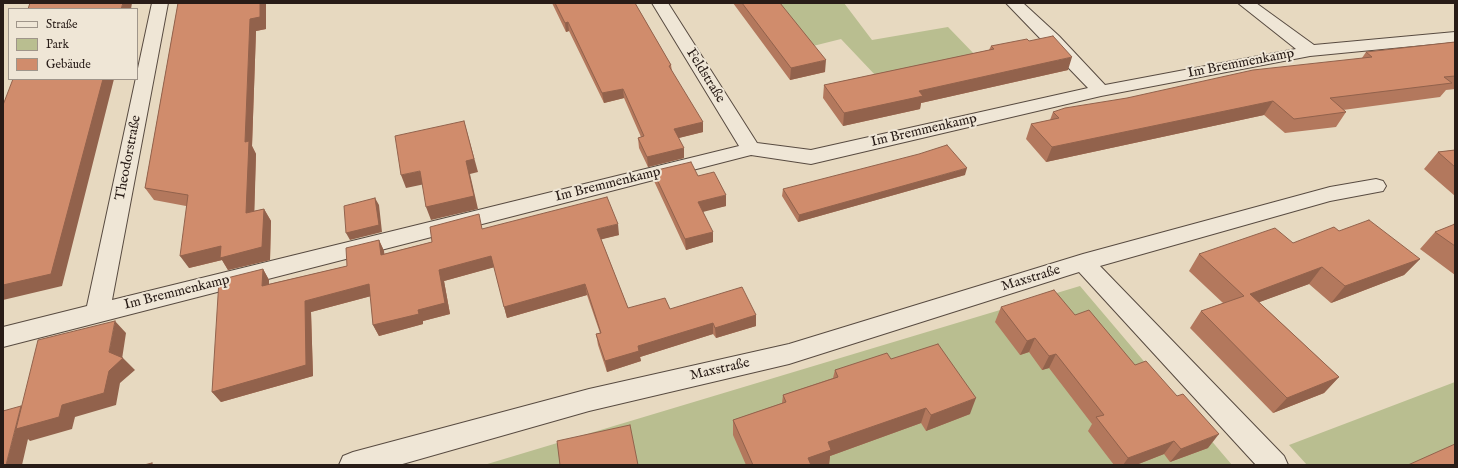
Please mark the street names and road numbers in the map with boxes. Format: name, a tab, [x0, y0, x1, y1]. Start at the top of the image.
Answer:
street label: Im Bremmenkamp	[1186, 45, 1296, 83]
street label: Feldstraße	[682, 46, 728, 106]
street label: Im Bremmenkamp	[869, 111, 979, 151]
street label: Theodorstraße	[113, 114, 145, 202]
street label: Im Bremmenkamp	[554, 164, 662, 206]
street label: Maxstraße	[1000, 262, 1062, 296]
street label: Im Bremmenkamp	[123, 272, 231, 314]
street label: Maxstraße	[689, 355, 751, 385]

